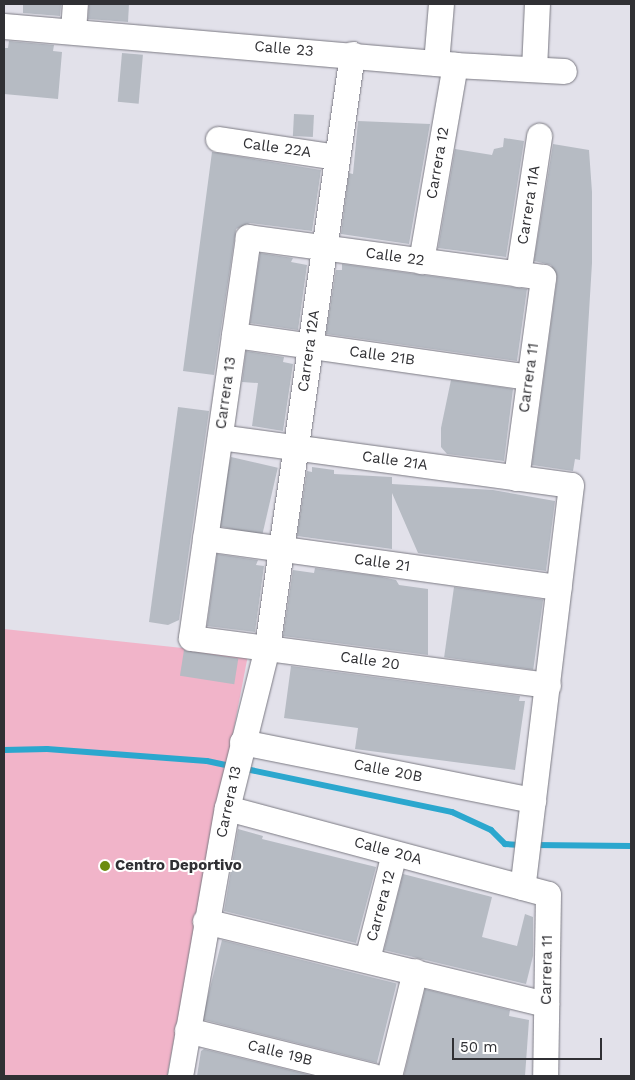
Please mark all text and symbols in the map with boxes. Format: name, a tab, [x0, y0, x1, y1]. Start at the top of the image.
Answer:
street label: Calle 23	[254, 37, 314, 61]
street label: Carrera 12	[423, 125, 453, 201]
street label: Calle 22A	[242, 134, 312, 162]
street label: Carrera 11A	[514, 164, 544, 246]
street label: Calle 22	[364, 244, 426, 270]
street label: Carrera 12A	[294, 308, 324, 394]
street label: Calle 21B	[348, 342, 416, 370]
street label: Carrera 11	[515, 342, 543, 414]
street label: Carrera 13	[212, 355, 240, 431]
street label: Calle 21A	[361, 447, 429, 475]
street label: Calle 21	[353, 550, 411, 576]
street label: Calle 20	[339, 648, 401, 674]
street label: Calle 20B	[352, 756, 424, 786]
street label: Carrera 13	[213, 764, 245, 840]
street label: Calle 20A	[352, 833, 424, 869]
place label: Centro Deportivo	[115, 857, 242, 875]
marker: Centro Deportivo	[99, 860, 111, 872]
street label: Carrera 12	[363, 868, 399, 944]
street label: Carrera 11	[537, 935, 557, 1005]
scale bar	[455, 1028, 605, 1060]
street label: Calle 19B	[245, 1036, 315, 1070]
text: 50 m	[460, 1038, 497, 1056]

